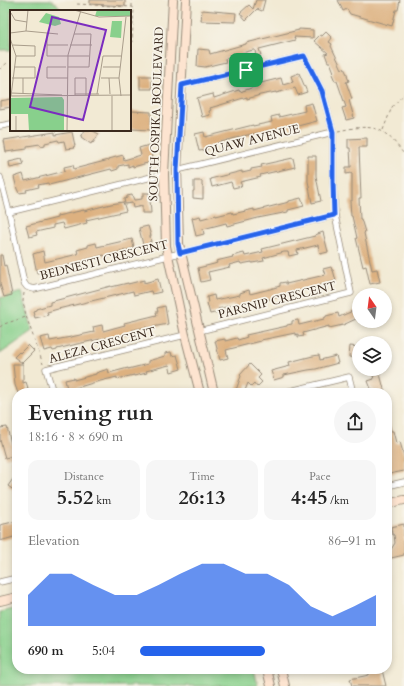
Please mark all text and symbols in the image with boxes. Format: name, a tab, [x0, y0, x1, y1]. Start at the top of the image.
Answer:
inset map	[10, 10, 131, 131]
street label: SOUTH OSPIKA BOULEVARD	[145, 26, 167, 202]
pin	[229, 53, 263, 87]
icon: arrive	[235, 59, 257, 81]
street label: QUAW AVENUE	[203, 120, 301, 160]
street label: BEDNESTI CRESCENT	[38, 236, 170, 284]
street label: PARSNIP CRESCENT	[216, 278, 338, 322]
north arrow	[352, 288, 392, 328]
map controls	[352, 288, 392, 376]
street label: ALEZA CRESCENT	[47, 323, 157, 367]
button: layers	[352, 336, 392, 376]
text: Evening run	[28, 398, 153, 428]
button: share	[334, 401, 376, 443]
text: 18:16 · 8 × 690 m	[28, 428, 123, 446]
text: Distance	[64, 469, 104, 484]
text: Time	[189, 469, 215, 484]
text: Pace	[309, 469, 331, 484]
text: 5.52	[57, 484, 93, 511]
text: 26:13	[179, 484, 225, 511]
text: 4:45	[291, 484, 327, 511]
text: km	[93, 493, 111, 508]
text: /km	[327, 493, 349, 508]
text: Elevation	[28, 532, 80, 550]
text: 86–91 m	[328, 532, 376, 550]
text: 690 m	[28, 642, 63, 660]
text: 5:04	[92, 642, 115, 660]

